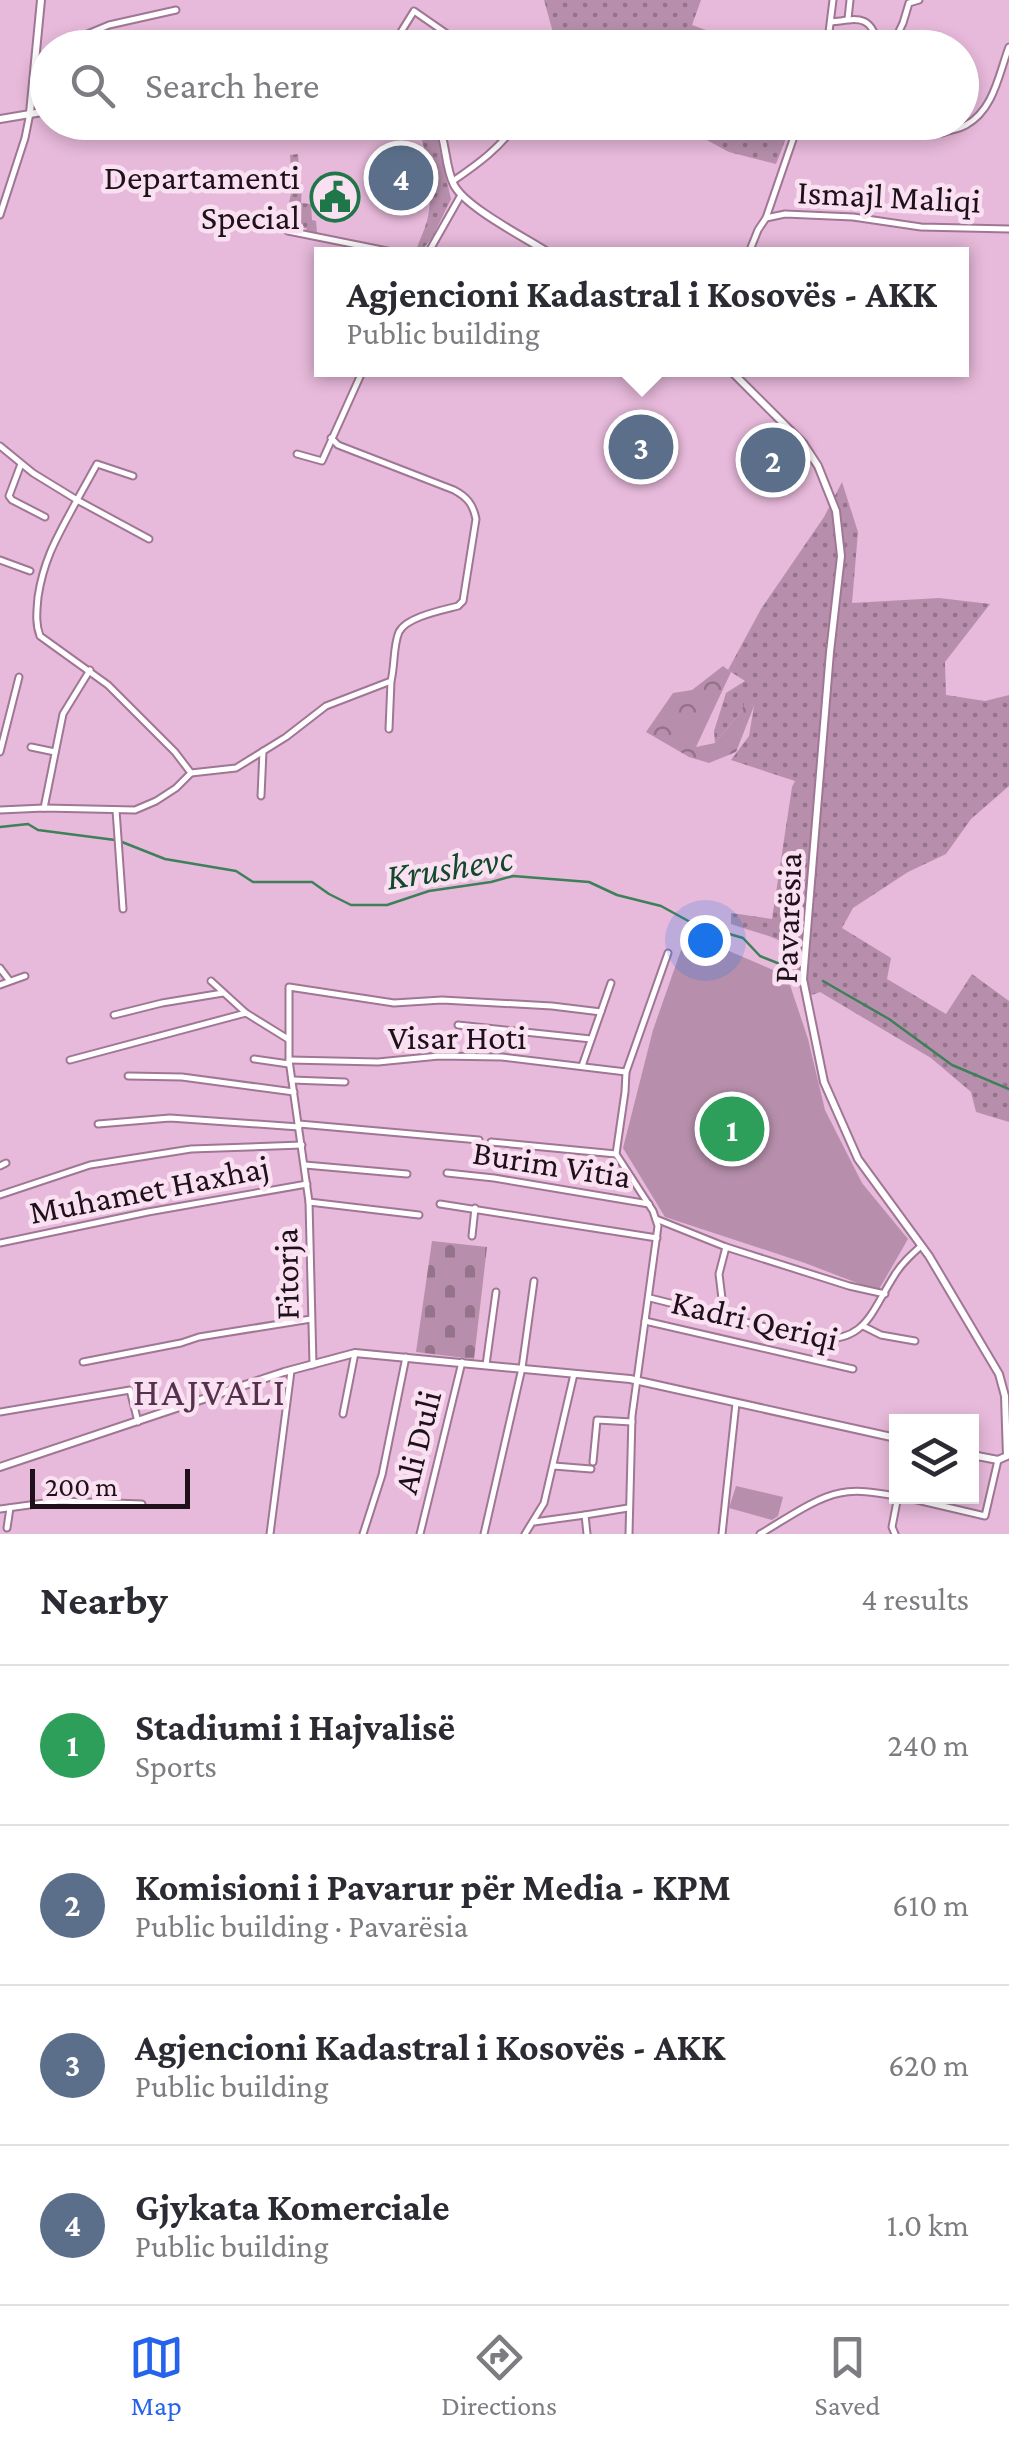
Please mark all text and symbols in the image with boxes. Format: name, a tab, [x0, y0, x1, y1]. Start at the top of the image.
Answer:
search box	[30, 30, 979, 140]
icon: search	[65, 58, 120, 113]
text: Search here	[145, 64, 319, 106]
pin: 4	[368, 140, 434, 216]
place label: Departamenti Special	[104, 158, 300, 237]
public building icon: Departamenti Special	[309, 171, 361, 223]
street label: Ismajl Maliqi	[796, 172, 982, 221]
popup	[314, 247, 969, 377]
text: Agjencioni Kadastral i Kosovës - AKK	[346, 273, 937, 315]
text: Public building	[346, 315, 540, 351]
pin: 3	[608, 410, 674, 484]
pin: 2	[740, 422, 806, 498]
water label: Krushevc	[383, 836, 516, 898]
street label: Pavarësia	[766, 852, 809, 984]
your location	[680, 915, 731, 966]
street label: Visar Hoti	[388, 1018, 526, 1057]
pin: 1	[700, 1092, 764, 1166]
street label: Burim Vitia	[470, 1133, 634, 1196]
street label: Muhamet Haxhaj	[26, 1147, 272, 1232]
street label: Fitorja	[266, 1228, 307, 1320]
street label: Kadri Qeriqi	[668, 1282, 842, 1359]
district label: HAJVALI	[133, 1369, 287, 1414]
street label: Ali Duli	[386, 1386, 449, 1498]
map controls	[889, 1414, 979, 1504]
button: layers	[889, 1414, 979, 1504]
scale bar	[30, 1464, 190, 1508]
text: 200 m	[45, 1471, 118, 1502]
text: Nearby	[40, 1576, 168, 1623]
text: 4 results	[861, 1581, 969, 1617]
text: Stadiumi i Hajvalisë	[135, 1706, 455, 1748]
text: 1	[67, 1727, 78, 1763]
text: 240 m	[888, 1727, 969, 1763]
text: Sports	[135, 1748, 217, 1784]
text: Komisioni i Pavarur për Media - KPM	[135, 1866, 731, 1908]
text: 2	[64, 1887, 81, 1923]
text: 610 m	[892, 1887, 969, 1923]
text: Public building · Pavarësia	[135, 1908, 468, 1944]
text: Agjencioni Kadastral i Kosovës - AKK	[135, 2026, 725, 2068]
text: 3	[65, 2047, 80, 2083]
text: 620 m	[888, 2047, 969, 2083]
text: Public building	[135, 2068, 329, 2104]
text: Gjykata Komerciale	[135, 2186, 450, 2228]
text: 4	[64, 2207, 81, 2243]
text: 1.0 km	[887, 2207, 969, 2243]
text: Public building	[135, 2228, 329, 2264]
tab: Map	[129, 2330, 184, 2421]
tab: Directions	[441, 2330, 557, 2421]
tab: Saved	[815, 2330, 880, 2421]

